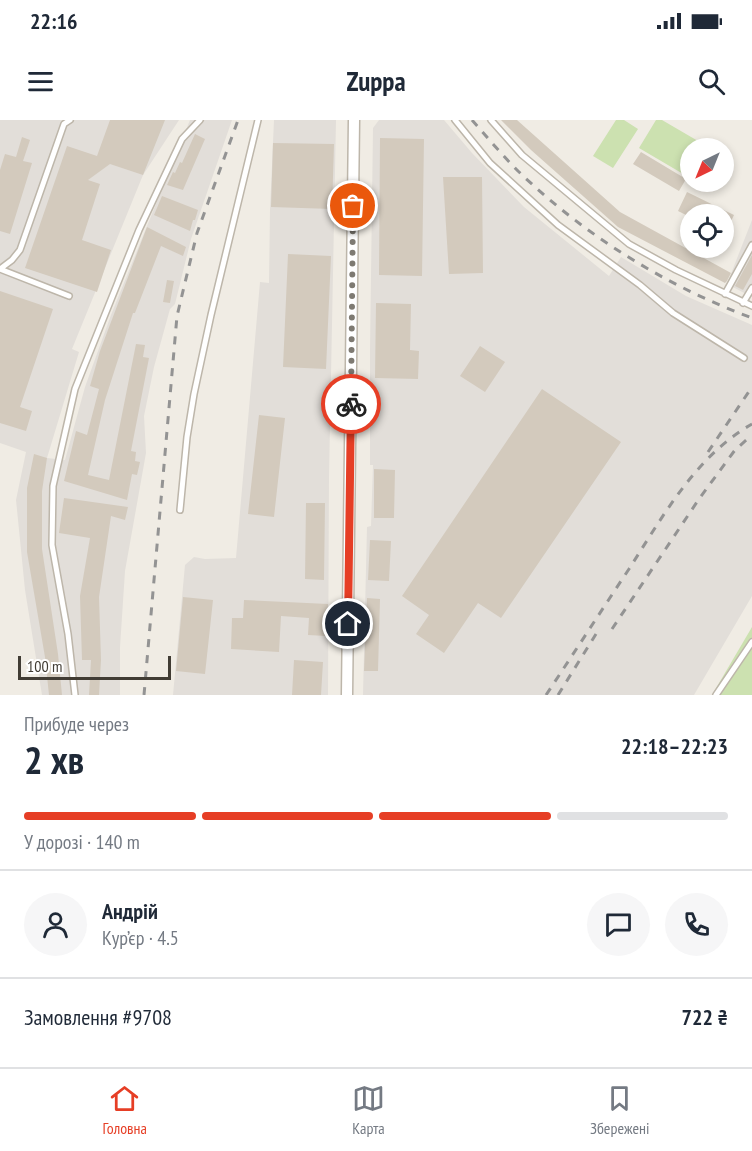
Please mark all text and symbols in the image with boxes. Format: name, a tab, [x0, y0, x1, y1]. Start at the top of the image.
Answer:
text: 22:16	[30, 7, 78, 35]
text: Zuppa	[346, 64, 406, 98]
icon: menu	[24, 65, 57, 98]
icon: search	[695, 65, 728, 98]
north arrow	[680, 138, 734, 192]
map controls	[680, 138, 734, 258]
pin	[327, 180, 378, 231]
icon: bag	[336, 189, 369, 222]
button: locate	[680, 204, 734, 258]
courier	[321, 374, 381, 434]
icon: bike	[335, 388, 368, 421]
pin	[322, 598, 373, 649]
icon: home	[331, 607, 364, 640]
scale bar	[18, 653, 171, 680]
text: 100 m	[27, 656, 62, 676]
text: Прибуде через	[24, 711, 129, 737]
text: 22:18–22:23	[621, 732, 728, 760]
text: 2 хв	[24, 734, 84, 785]
text: У дорозі · 140 m	[24, 829, 140, 855]
button: person	[24, 893, 87, 956]
button: chat	[587, 893, 650, 956]
button: phone	[665, 893, 728, 956]
text: Андрій	[102, 897, 158, 925]
text: Кур’єр · 4.5	[102, 925, 179, 951]
text: Замовлення #9708	[24, 1003, 172, 1031]
text: 722 ₴	[681, 1003, 728, 1031]
tab: Головна	[103, 1082, 147, 1138]
tab: Карта	[352, 1082, 385, 1138]
tab: Збережені	[590, 1082, 649, 1138]

